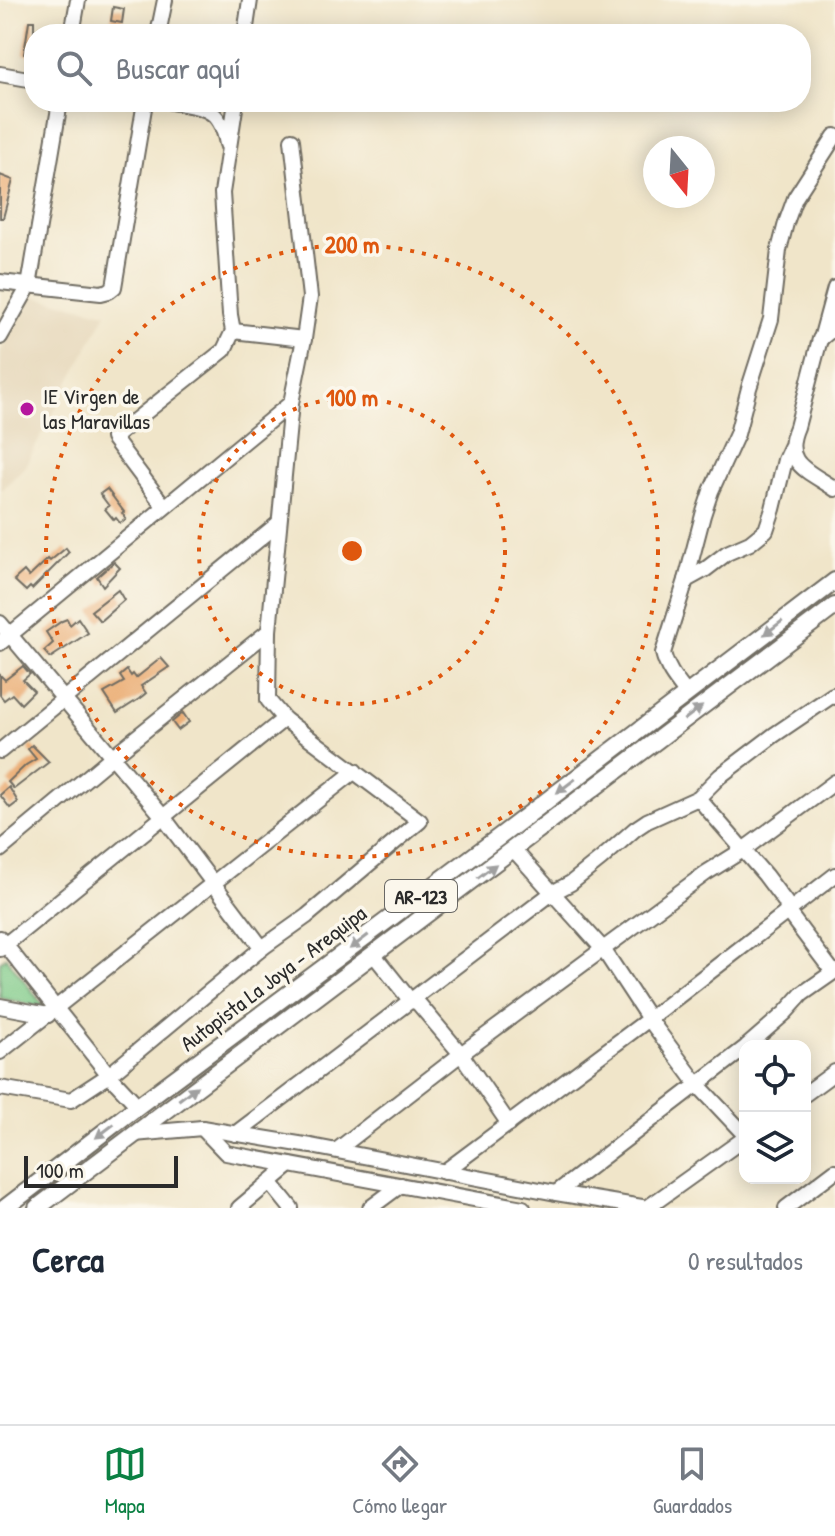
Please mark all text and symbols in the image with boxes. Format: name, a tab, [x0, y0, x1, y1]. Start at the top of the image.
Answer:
search box	[24, 24, 811, 112]
icon: search	[52, 46, 96, 90]
text: Buscar aquí	[116, 48, 241, 88]
north arrow	[643, 136, 715, 208]
text: 200 m	[325, 228, 379, 260]
place label: IE Virgen de las Maravillas	[43, 381, 150, 436]
text: 100 m	[326, 381, 378, 413]
marker: IE Virgen de las Maravillas	[18, 400, 36, 418]
centre of rings	[338, 537, 366, 565]
one-way arrow	[763, 620, 783, 636]
one-way arrow	[683, 705, 703, 721]
one-way arrow	[556, 777, 576, 793]
one-way arrow	[476, 863, 497, 879]
road number: AR-123	[385, 880, 457, 912]
street label: Autopista La Joya - Arequipa	[174, 898, 372, 1058]
one-way arrow	[348, 934, 369, 950]
map controls	[739, 1040, 811, 1184]
button: locate	[739, 1040, 811, 1112]
one-way arrow	[178, 1086, 199, 1102]
button: layers	[739, 1112, 811, 1184]
one-way arrow	[95, 1123, 115, 1139]
scale bar	[24, 1152, 178, 1188]
text: 100 m	[36, 1155, 84, 1185]
text: Cerca	[32, 1237, 104, 1283]
text: 0 resultados	[688, 1243, 803, 1278]
tab: Mapa	[103, 1442, 147, 1520]
tab: Cómo llegar	[352, 1442, 447, 1520]
tab: Guardados	[653, 1442, 732, 1520]

